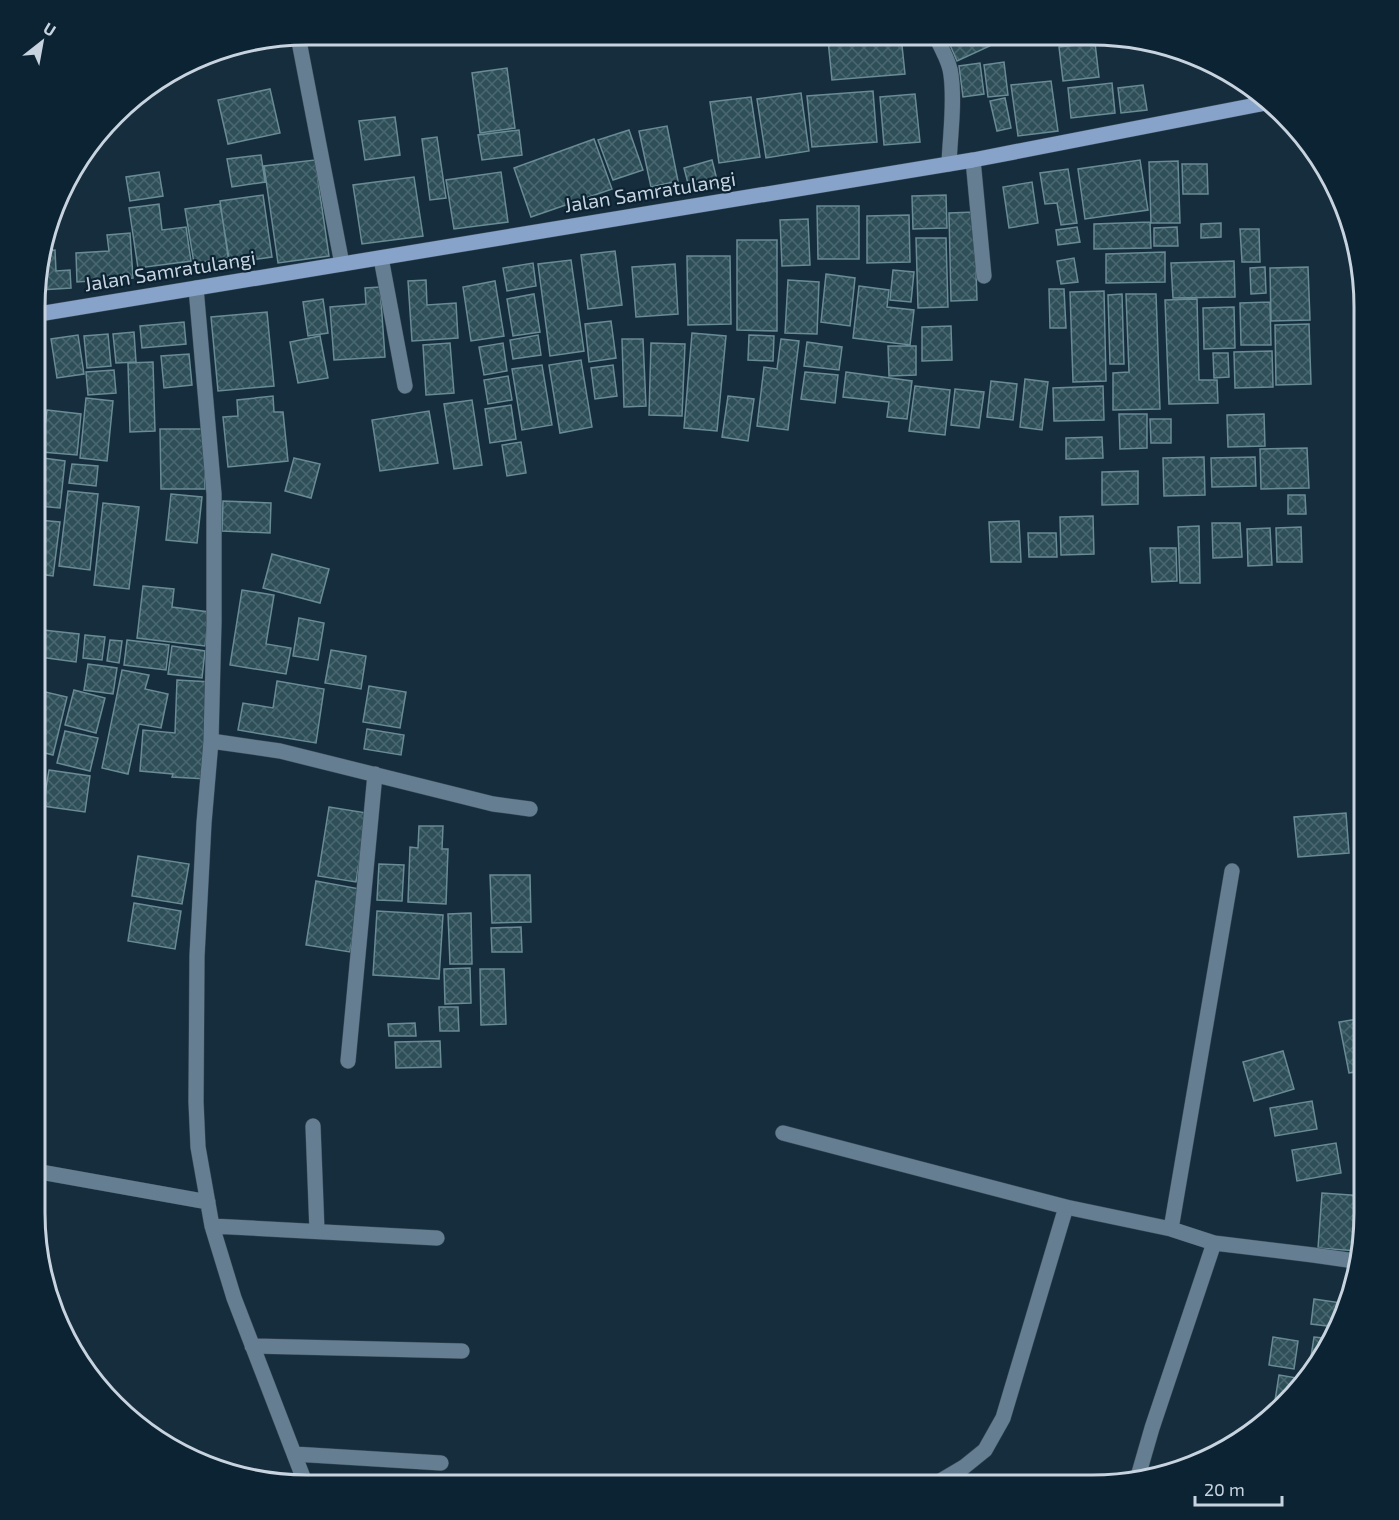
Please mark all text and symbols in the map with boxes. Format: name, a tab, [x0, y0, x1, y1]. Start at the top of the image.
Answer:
north arrow	[12, 12, 72, 72]
text: U	[40, 18, 60, 40]
street label: Jalan Samratulangi	[562, 166, 737, 216]
street label: Jalan Samratulangi	[82, 245, 257, 295]
scale bar	[1195, 1469, 1282, 1507]
text: 20 m	[1204, 1478, 1245, 1500]

